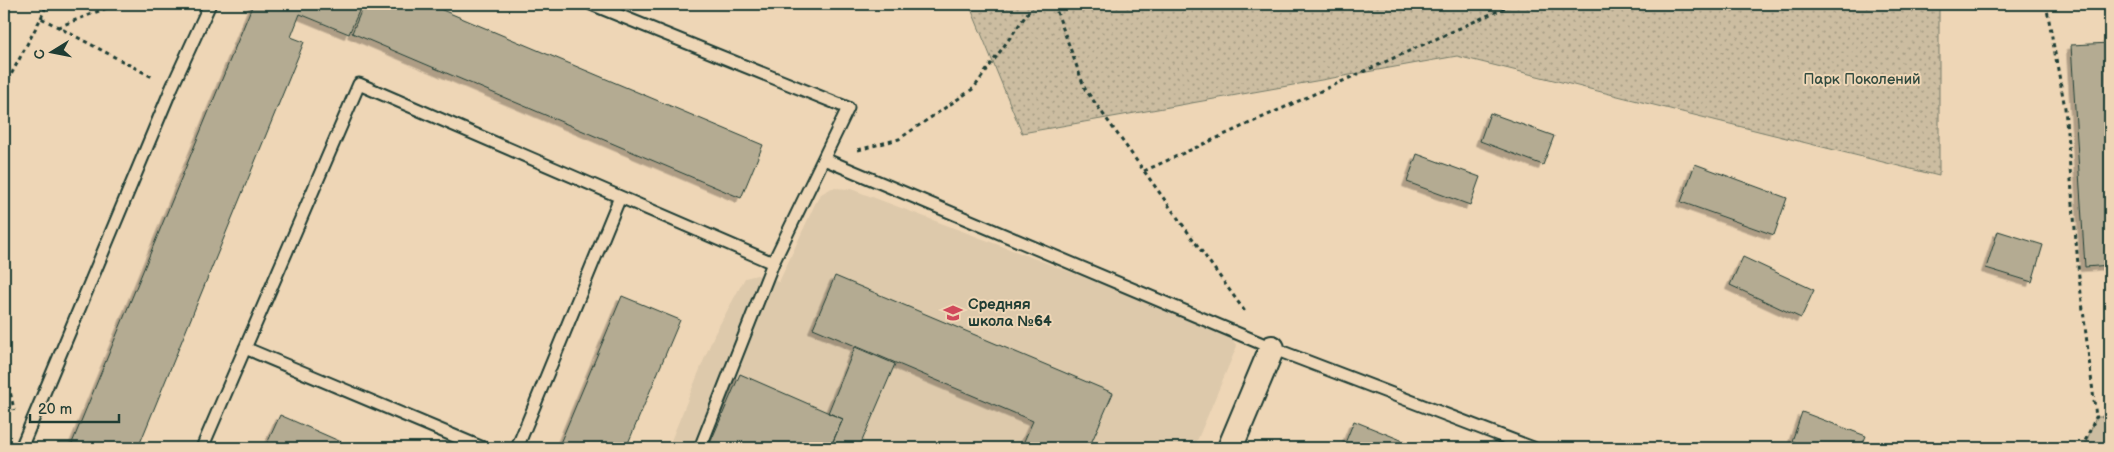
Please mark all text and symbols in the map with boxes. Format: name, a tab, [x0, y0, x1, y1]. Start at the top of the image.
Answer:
north arrow	[28, 28, 78, 78]
text: С	[30, 48, 49, 60]
park label: Парк Поколений	[1803, 70, 1921, 89]
place label: Средняя школа №64	[968, 295, 1052, 331]
school or university icon: Средняя школа №64	[942, 302, 964, 324]
scale bar	[30, 392, 119, 424]
text: 20 m	[38, 400, 72, 419]

